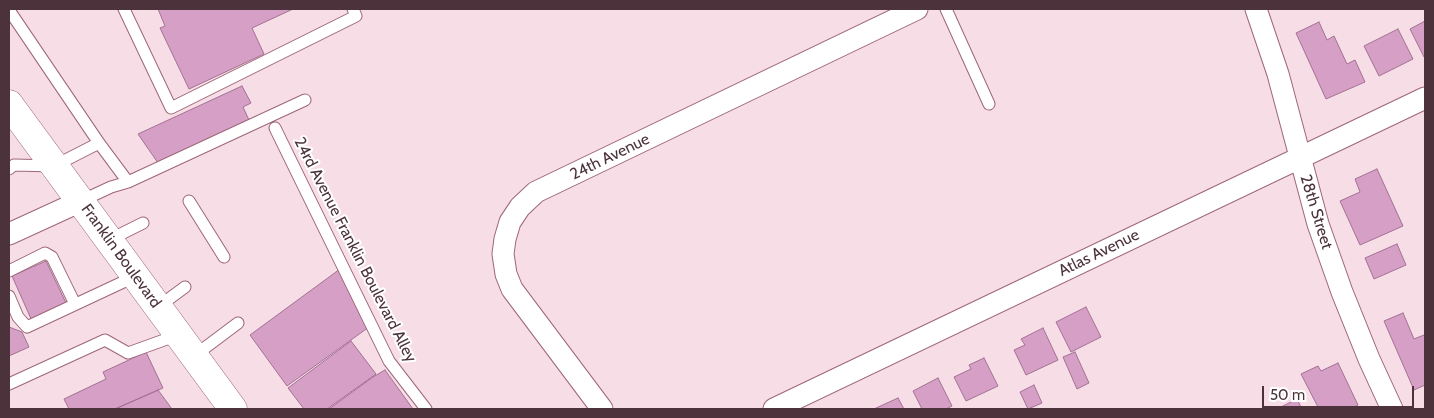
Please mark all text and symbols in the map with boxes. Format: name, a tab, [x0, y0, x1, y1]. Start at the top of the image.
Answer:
street label: 24th Avenue	[567, 130, 653, 184]
street label: 24rd Avenue Franklin Boulevard Alley	[290, 134, 420, 366]
street label: 28th Street	[1296, 172, 1336, 252]
street label: Franklin Boulevard	[77, 200, 165, 312]
street label: Atlas Avenue	[1056, 225, 1142, 281]
scale bar	[1264, 376, 1416, 408]
text: 50 m	[1270, 386, 1305, 404]

